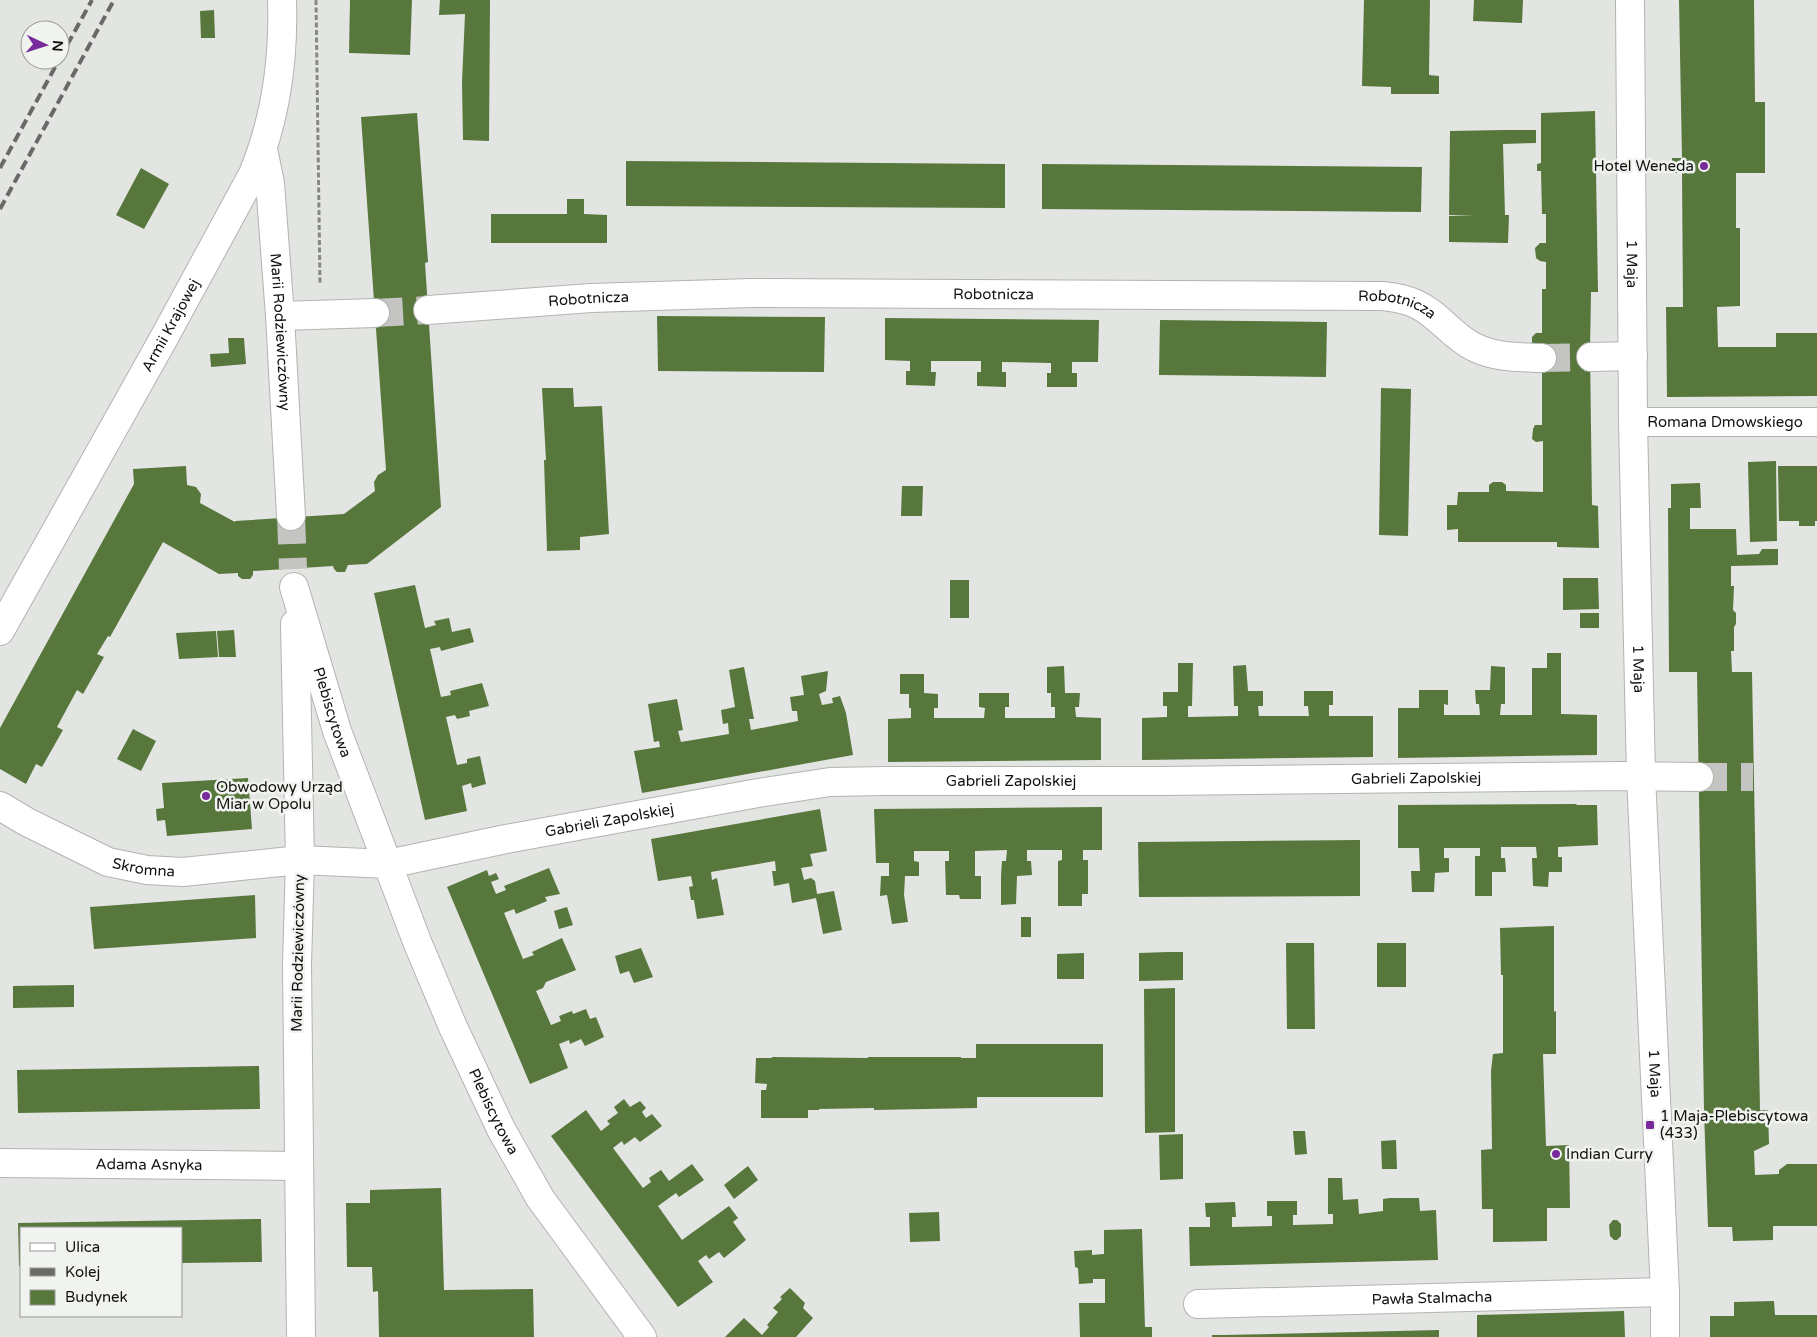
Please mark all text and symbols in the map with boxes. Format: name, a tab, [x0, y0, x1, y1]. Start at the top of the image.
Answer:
north arrow	[20, 20, 70, 70]
text: N	[49, 40, 66, 52]
place label: Hotel Weneda	[1594, 157, 1694, 175]
marker: Hotel Weneda	[1698, 160, 1710, 172]
street label: 1 Maja	[1623, 240, 1641, 288]
street label: Marii Rodziewiczówny	[266, 252, 294, 411]
street label: Armii Krajowej	[138, 276, 203, 375]
street label: Robotnicza	[953, 285, 1034, 303]
street label: Robotnicza	[1358, 287, 1440, 323]
street label: Robotnicza	[548, 288, 629, 310]
street label: Romana Dmowskiego	[1647, 413, 1803, 431]
street label: 1 Maja	[1629, 644, 1648, 693]
street label: Plebiscytowa	[309, 665, 355, 760]
street label: Gabrieli Zapolskiej	[1351, 769, 1481, 788]
street label: Gabrieli Zapolskiej	[946, 772, 1076, 790]
place label: Obwodowy Urząd Miar w Opolu	[216, 778, 343, 813]
marker: Obwodowy Urząd Miar w Opolu	[200, 790, 212, 802]
street label: Gabrieli Zapolskiej	[544, 800, 675, 841]
street label: Skromna	[111, 854, 176, 881]
street label: Marii Rodziewiczówny	[288, 874, 308, 1032]
street label: 1 Maja	[1645, 1049, 1665, 1098]
street label: Plebiscytowa	[465, 1066, 523, 1158]
place label: 1 Maja-Plebiscytowa (433)	[1660, 1107, 1808, 1142]
marker: 1 Maja-Plebiscytowa (433)	[1644, 1119, 1656, 1131]
place label: Indian Curry	[1566, 1145, 1653, 1163]
marker: Indian Curry	[1550, 1148, 1562, 1160]
street label: Adama Asnyka	[95, 1155, 203, 1174]
legend	[20, 1227, 182, 1317]
text: Ulica	[65, 1238, 100, 1256]
text: Kolej	[65, 1263, 100, 1281]
street label: Pawła Stalmacha	[1371, 1287, 1493, 1309]
text: Budynek	[65, 1288, 128, 1306]

